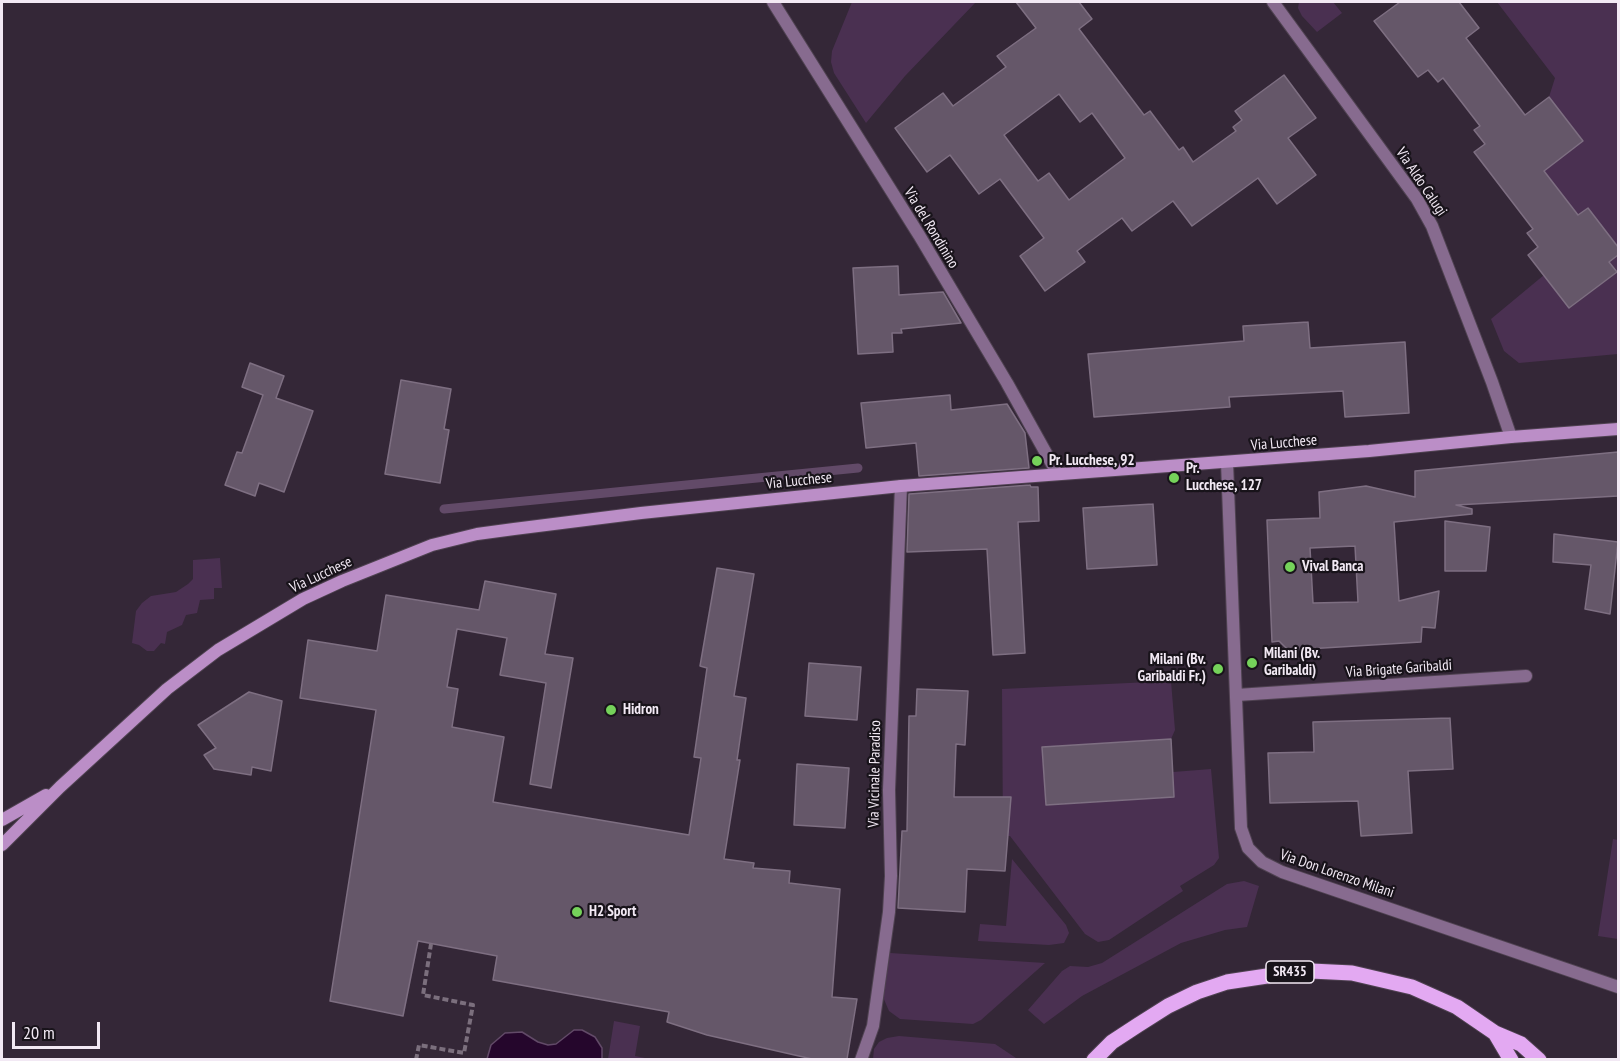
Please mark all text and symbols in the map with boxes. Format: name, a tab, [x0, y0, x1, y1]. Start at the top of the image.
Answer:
street label: Via Aldo Calugi	[1392, 144, 1450, 220]
street label: Via del Rondinino	[900, 184, 962, 272]
street label: Via Lucchese	[1250, 431, 1318, 455]
place label: Pr. Lucchese, 92	[1049, 452, 1135, 470]
marker: Pr. Lucchese, 92	[1030, 454, 1044, 468]
place label: Pr. Lucchese, 127	[1186, 460, 1262, 495]
street label: Via Lucchese	[765, 469, 833, 493]
marker: Pr. Lucchese, 127	[1167, 471, 1181, 485]
street label: Via Lucchese	[287, 553, 355, 597]
place label: Vival Banca	[1302, 558, 1364, 576]
marker: Vival Banca	[1283, 560, 1297, 574]
place label: Milani (Bv. Garibaldi)	[1264, 645, 1320, 680]
place label: Milani (Bv. Garibaldi Fr.)	[1138, 651, 1206, 686]
marker: Milani (Bv. Garibaldi)	[1245, 656, 1259, 670]
street label: Via Brigate Garibaldi	[1345, 656, 1453, 682]
marker: Milani (Bv. Garibaldi Fr.)	[1211, 662, 1225, 676]
place label: Hidron	[623, 701, 659, 719]
marker: Hidron	[604, 703, 618, 717]
street label: Via Vicinale Paradiso	[865, 720, 885, 828]
street label: Via Don Lorenzo Milani	[1278, 846, 1396, 902]
place label: H2 Sport	[589, 903, 636, 921]
marker: H2 Sport	[570, 905, 584, 919]
road number: SR435	[1266, 961, 1314, 983]
scale bar	[15, 1010, 104, 1048]
text: 20 m	[23, 1021, 55, 1044]

